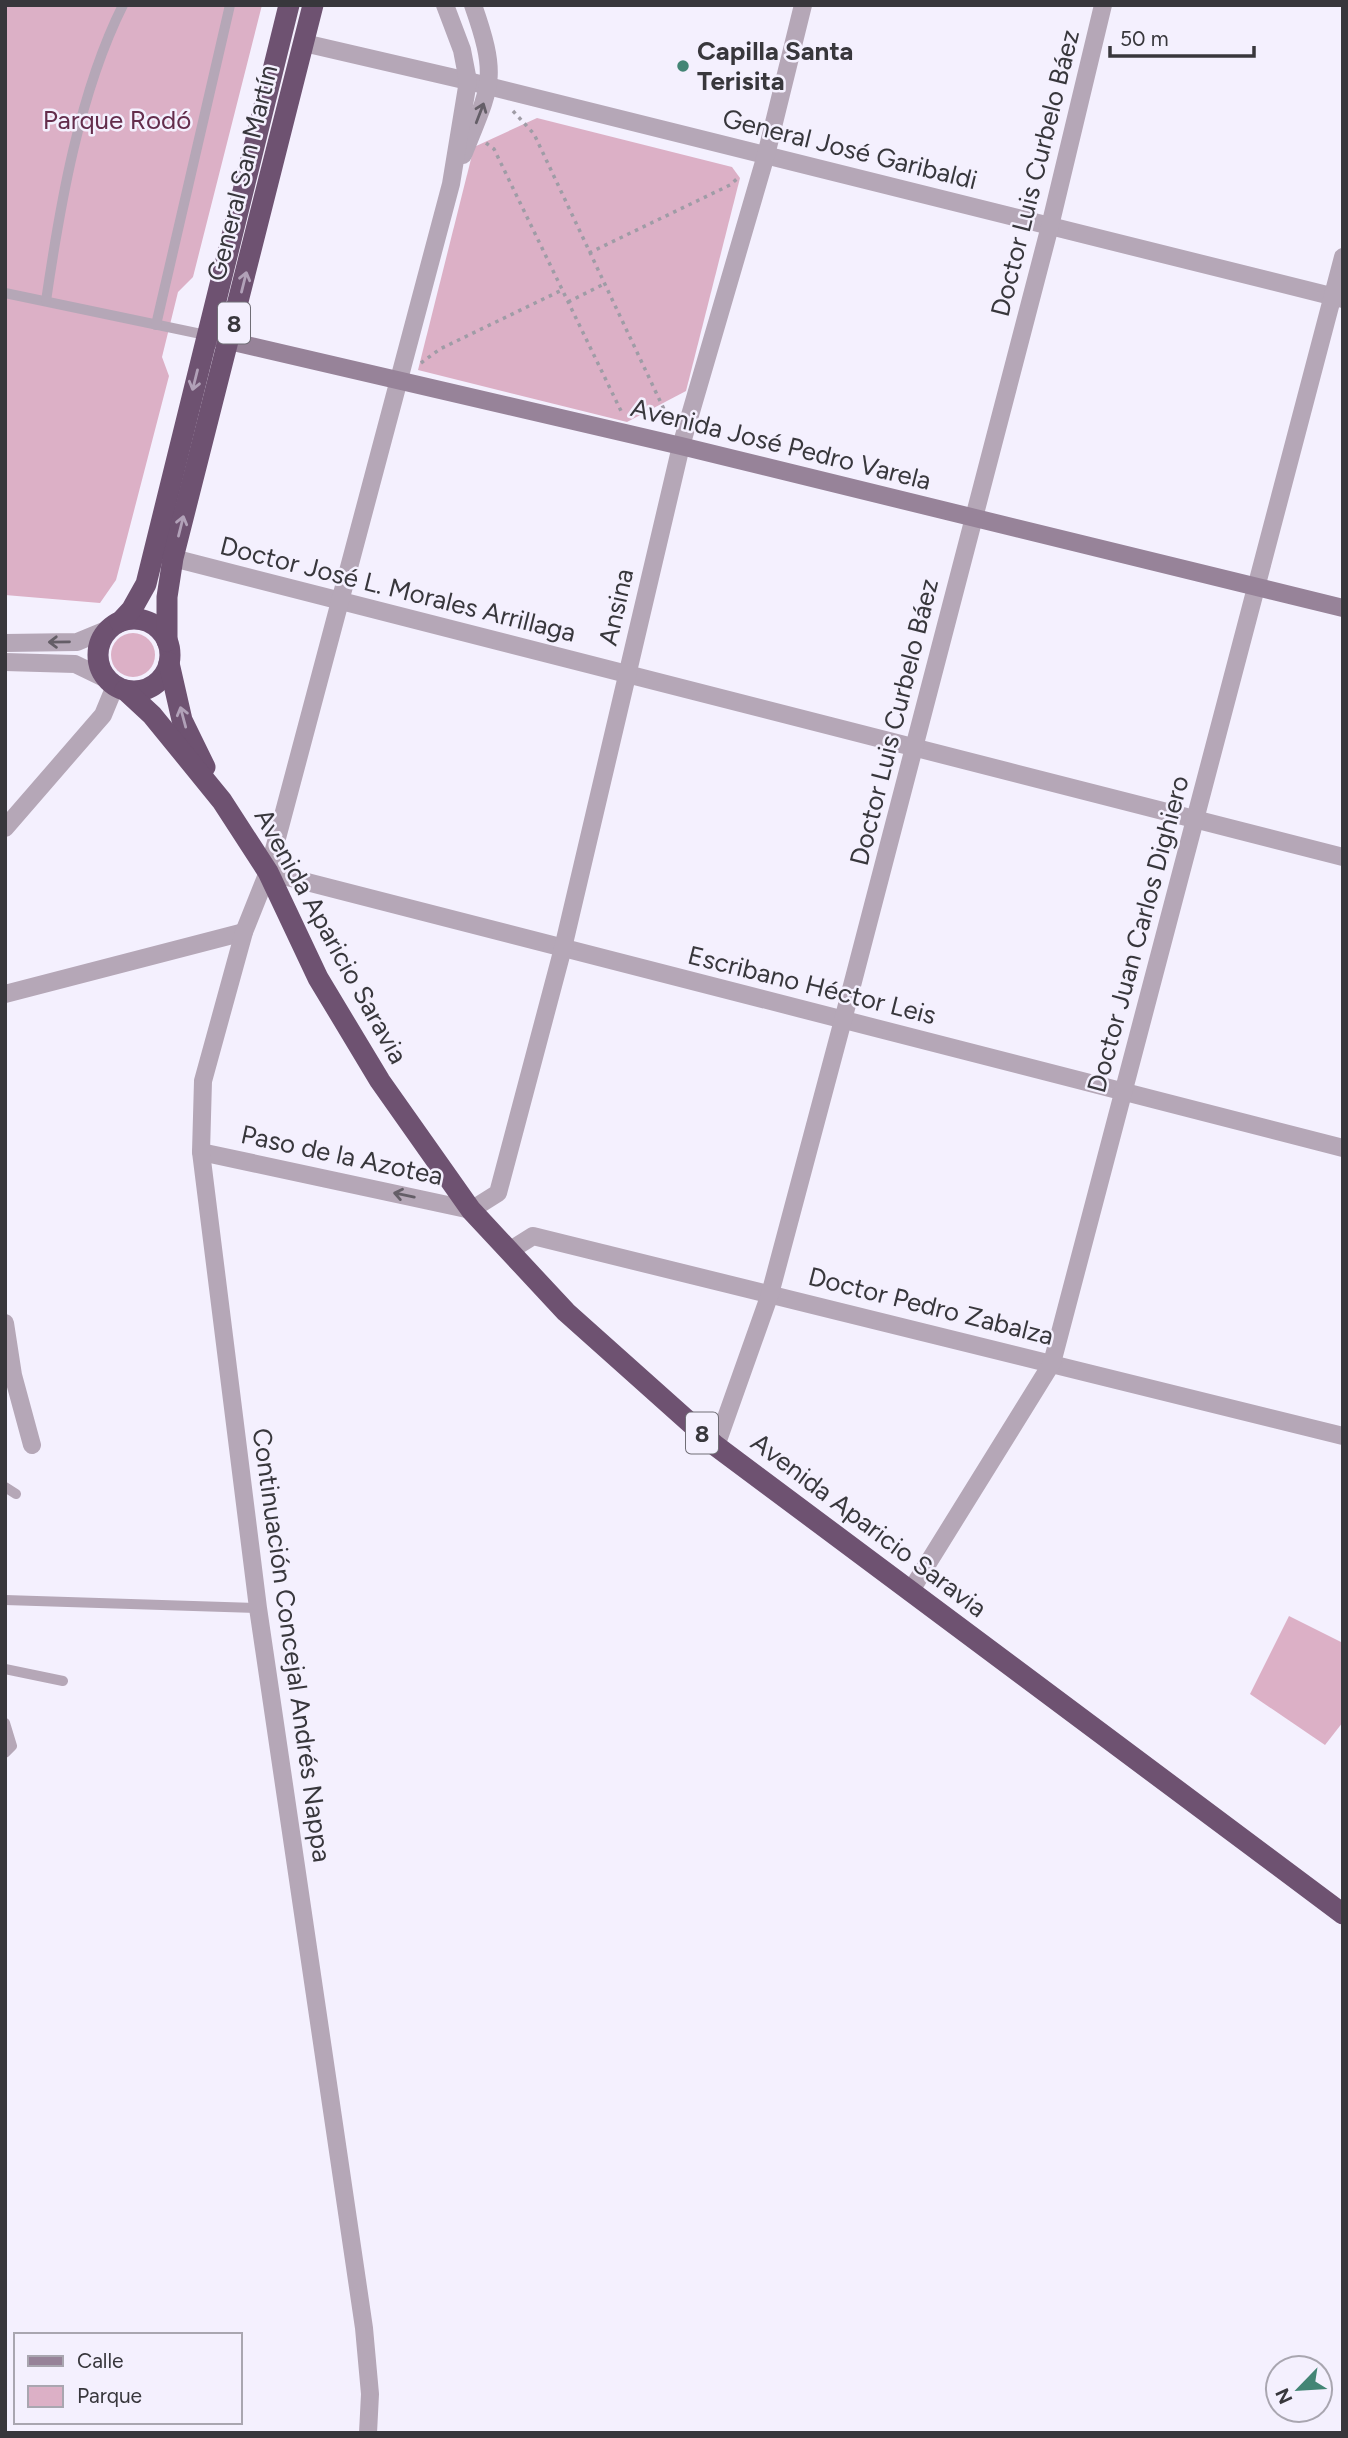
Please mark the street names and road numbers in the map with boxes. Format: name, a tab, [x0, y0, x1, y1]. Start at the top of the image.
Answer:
street label: Doctor Luis Curbelo Báez	[984, 26, 1086, 320]
street label: General San Martín	[200, 62, 284, 284]
street label: General José Garibaldi	[719, 102, 981, 196]
road number: 8	[218, 302, 250, 344]
street label: Avenida José Pedro Varela	[628, 391, 934, 497]
street label: Doctor José L. Morales Arrillaga	[217, 529, 579, 649]
street label: Ansina	[592, 565, 640, 649]
street label: Doctor Luis Curbelo Báez	[843, 575, 945, 869]
street label: Doctor Juan Carlos Dighiero	[1080, 772, 1196, 1096]
street label: Avenida Aparicio Saravia	[248, 803, 414, 1069]
street label: Escribano Héctor Leis	[685, 939, 939, 1031]
street label: Paso de la Azotea	[238, 1118, 446, 1192]
street label: Doctor Pedro Zabalza	[805, 1260, 1057, 1352]
road number: 8	[686, 1413, 718, 1454]
street label: Continuación Concejal Andrés Nappa	[246, 1426, 338, 1864]
street label: Avenida Aparicio Saravia	[745, 1426, 993, 1624]

